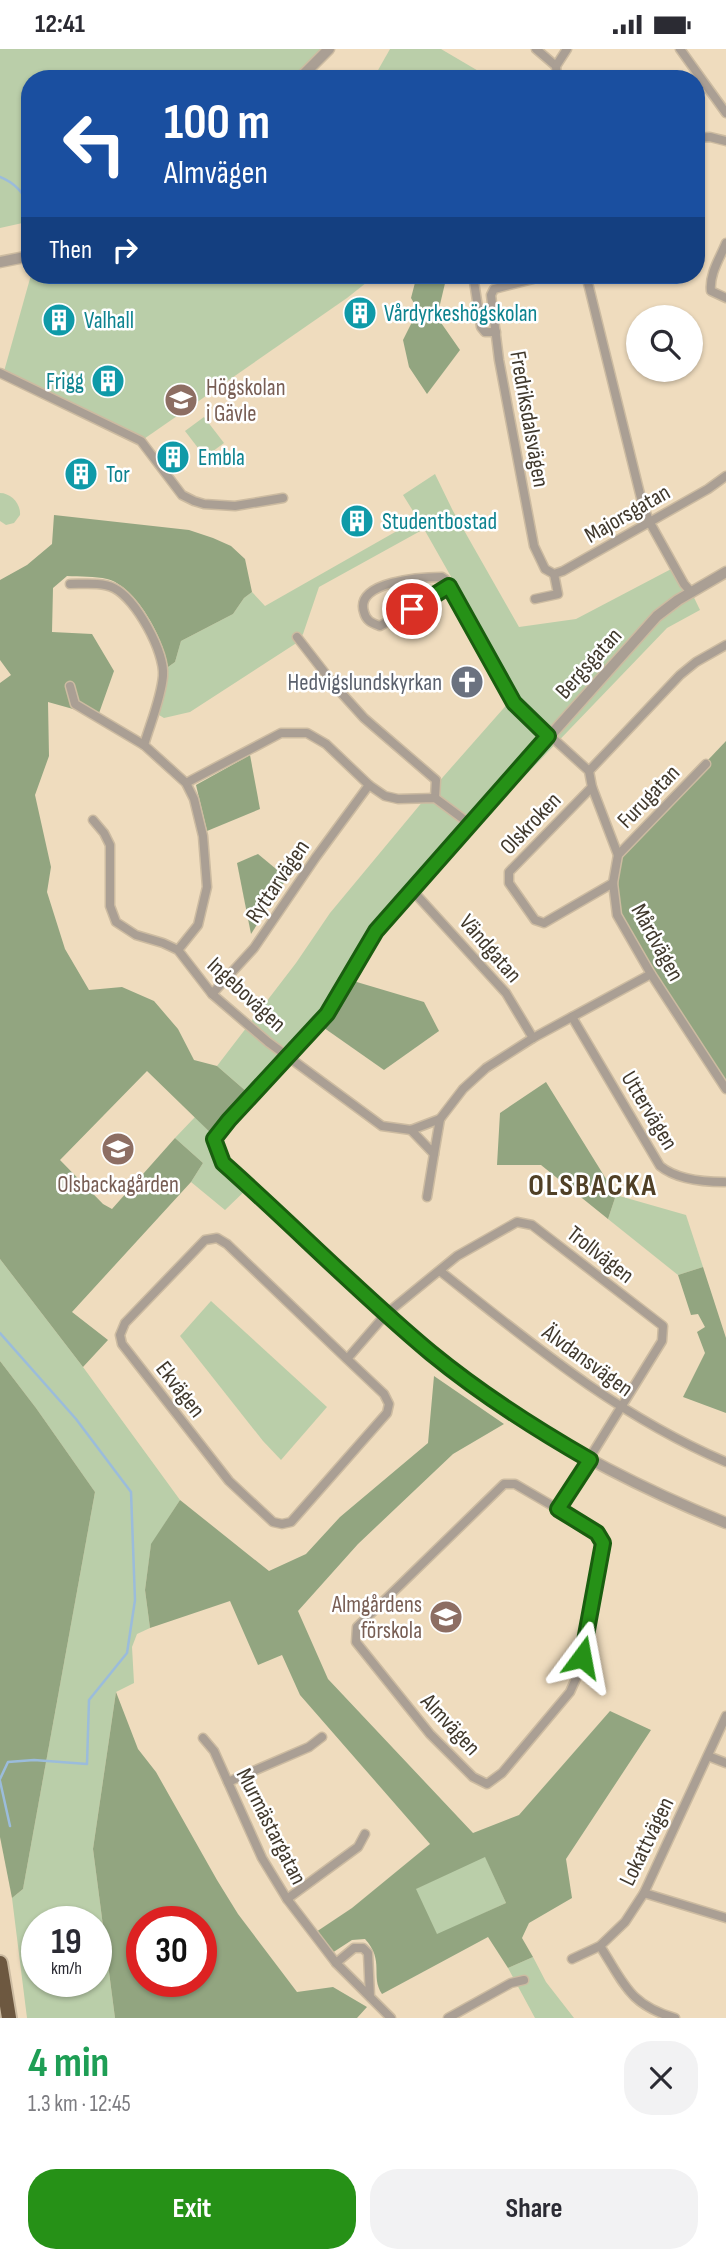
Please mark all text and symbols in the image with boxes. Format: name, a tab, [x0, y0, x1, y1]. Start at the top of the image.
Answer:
text: 12:41	[35, 9, 85, 40]
text: 100 m	[164, 94, 270, 153]
icon: left	[49, 98, 140, 189]
text: Almvägen	[164, 154, 268, 193]
icon: right	[106, 231, 144, 269]
text: Then	[49, 235, 92, 266]
building icon: Vårdyrkeshögskolan	[341, 294, 379, 332]
place label: Vårdyrkeshögskolan	[384, 300, 537, 328]
building icon: Valhall	[40, 301, 78, 339]
map controls	[626, 305, 703, 382]
button: search	[626, 305, 703, 382]
place label: Valhall	[84, 307, 134, 335]
street label: Fredriksdalsvägen	[503, 349, 555, 489]
building icon: Frigg	[89, 362, 127, 400]
place label: Frigg	[46, 368, 84, 396]
place label: Högskolan i Gävle	[206, 374, 286, 428]
school or university icon: Högskolan i Gävle	[162, 381, 200, 419]
building icon: Embla	[154, 438, 192, 476]
place label: Embla	[198, 444, 245, 472]
building icon: Tor	[62, 455, 100, 493]
place label: Tor	[106, 461, 130, 489]
street label: Majorsgatan	[580, 478, 675, 549]
building icon: Studentbostad	[338, 502, 376, 540]
place label: Studentbostad	[382, 508, 497, 536]
pin	[382, 579, 442, 639]
icon: arrive	[393, 590, 431, 628]
street label: Bergsgatan	[550, 622, 628, 705]
church icon: Hedvigslundskyrkan	[448, 663, 486, 701]
place label: Hedvigslundskyrkan	[288, 669, 442, 697]
street label: Furugatan	[612, 759, 686, 834]
street label: Olskroken	[494, 787, 567, 861]
street label: Ryttarvägen	[240, 835, 316, 929]
street label: Mårdvägen	[625, 899, 690, 986]
street label: Vändgatan	[453, 909, 527, 989]
street label: Ingebovägen	[201, 951, 291, 1038]
street label: Uttervägen	[615, 1066, 684, 1155]
school or university icon: Olsbackagården	[99, 1130, 137, 1168]
district label: OLSBACKA	[528, 1168, 658, 1204]
place label: Olsbackagården	[57, 1171, 179, 1199]
street label: Trollvägen	[561, 1220, 640, 1290]
street label: Älvdansvägen	[536, 1318, 638, 1403]
street label: Ekvägen	[150, 1356, 211, 1423]
place label: Almgårdens förskola	[331, 1591, 422, 1645]
school or university icon: Almgårdens förskola	[427, 1598, 465, 1636]
position arrow	[545, 1620, 619, 1694]
street label: Almvägen	[414, 1687, 486, 1762]
street label: Murmästargatan	[230, 1764, 312, 1889]
street label: Lokattvägen	[613, 1793, 680, 1890]
speed limit sign: 30	[126, 1906, 217, 1997]
text: 19	[51, 1921, 82, 1964]
text: km/h	[51, 1958, 82, 1979]
text: 4 min	[28, 2038, 109, 2089]
button: close	[624, 2041, 698, 2115]
text: 1.3 km · 12:45	[28, 2090, 131, 2118]
button: Exit	[28, 2169, 356, 2249]
button: Share	[370, 2169, 698, 2249]

